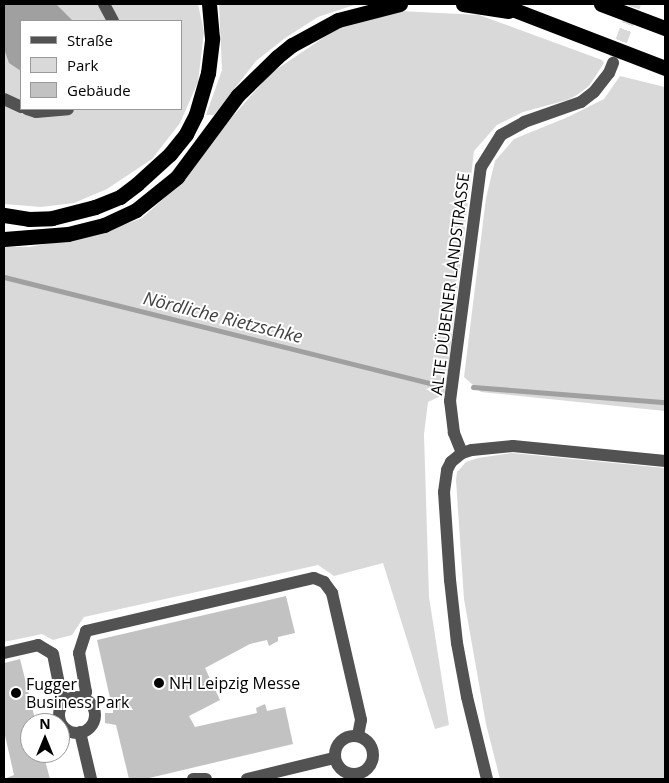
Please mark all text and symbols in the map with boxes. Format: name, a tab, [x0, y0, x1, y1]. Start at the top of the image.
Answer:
legend	[20, 20, 182, 110]
text: Straße	[67, 30, 113, 50]
text: Park	[67, 55, 98, 75]
text: Gebäude	[67, 80, 131, 100]
street label: ALTE DÜBENER LANDSTRASSE	[427, 172, 473, 396]
water label: Nördliche Rietzschke	[141, 287, 305, 347]
place label: NH Leipzig Messe	[169, 673, 300, 693]
place label: Fugger Business Park	[26, 674, 129, 712]
marker: NH Leipzig Messe	[153, 677, 165, 689]
marker: Fugger Business Park	[10, 687, 22, 699]
north arrow	[20, 713, 70, 763]
text: N	[39, 714, 51, 733]

